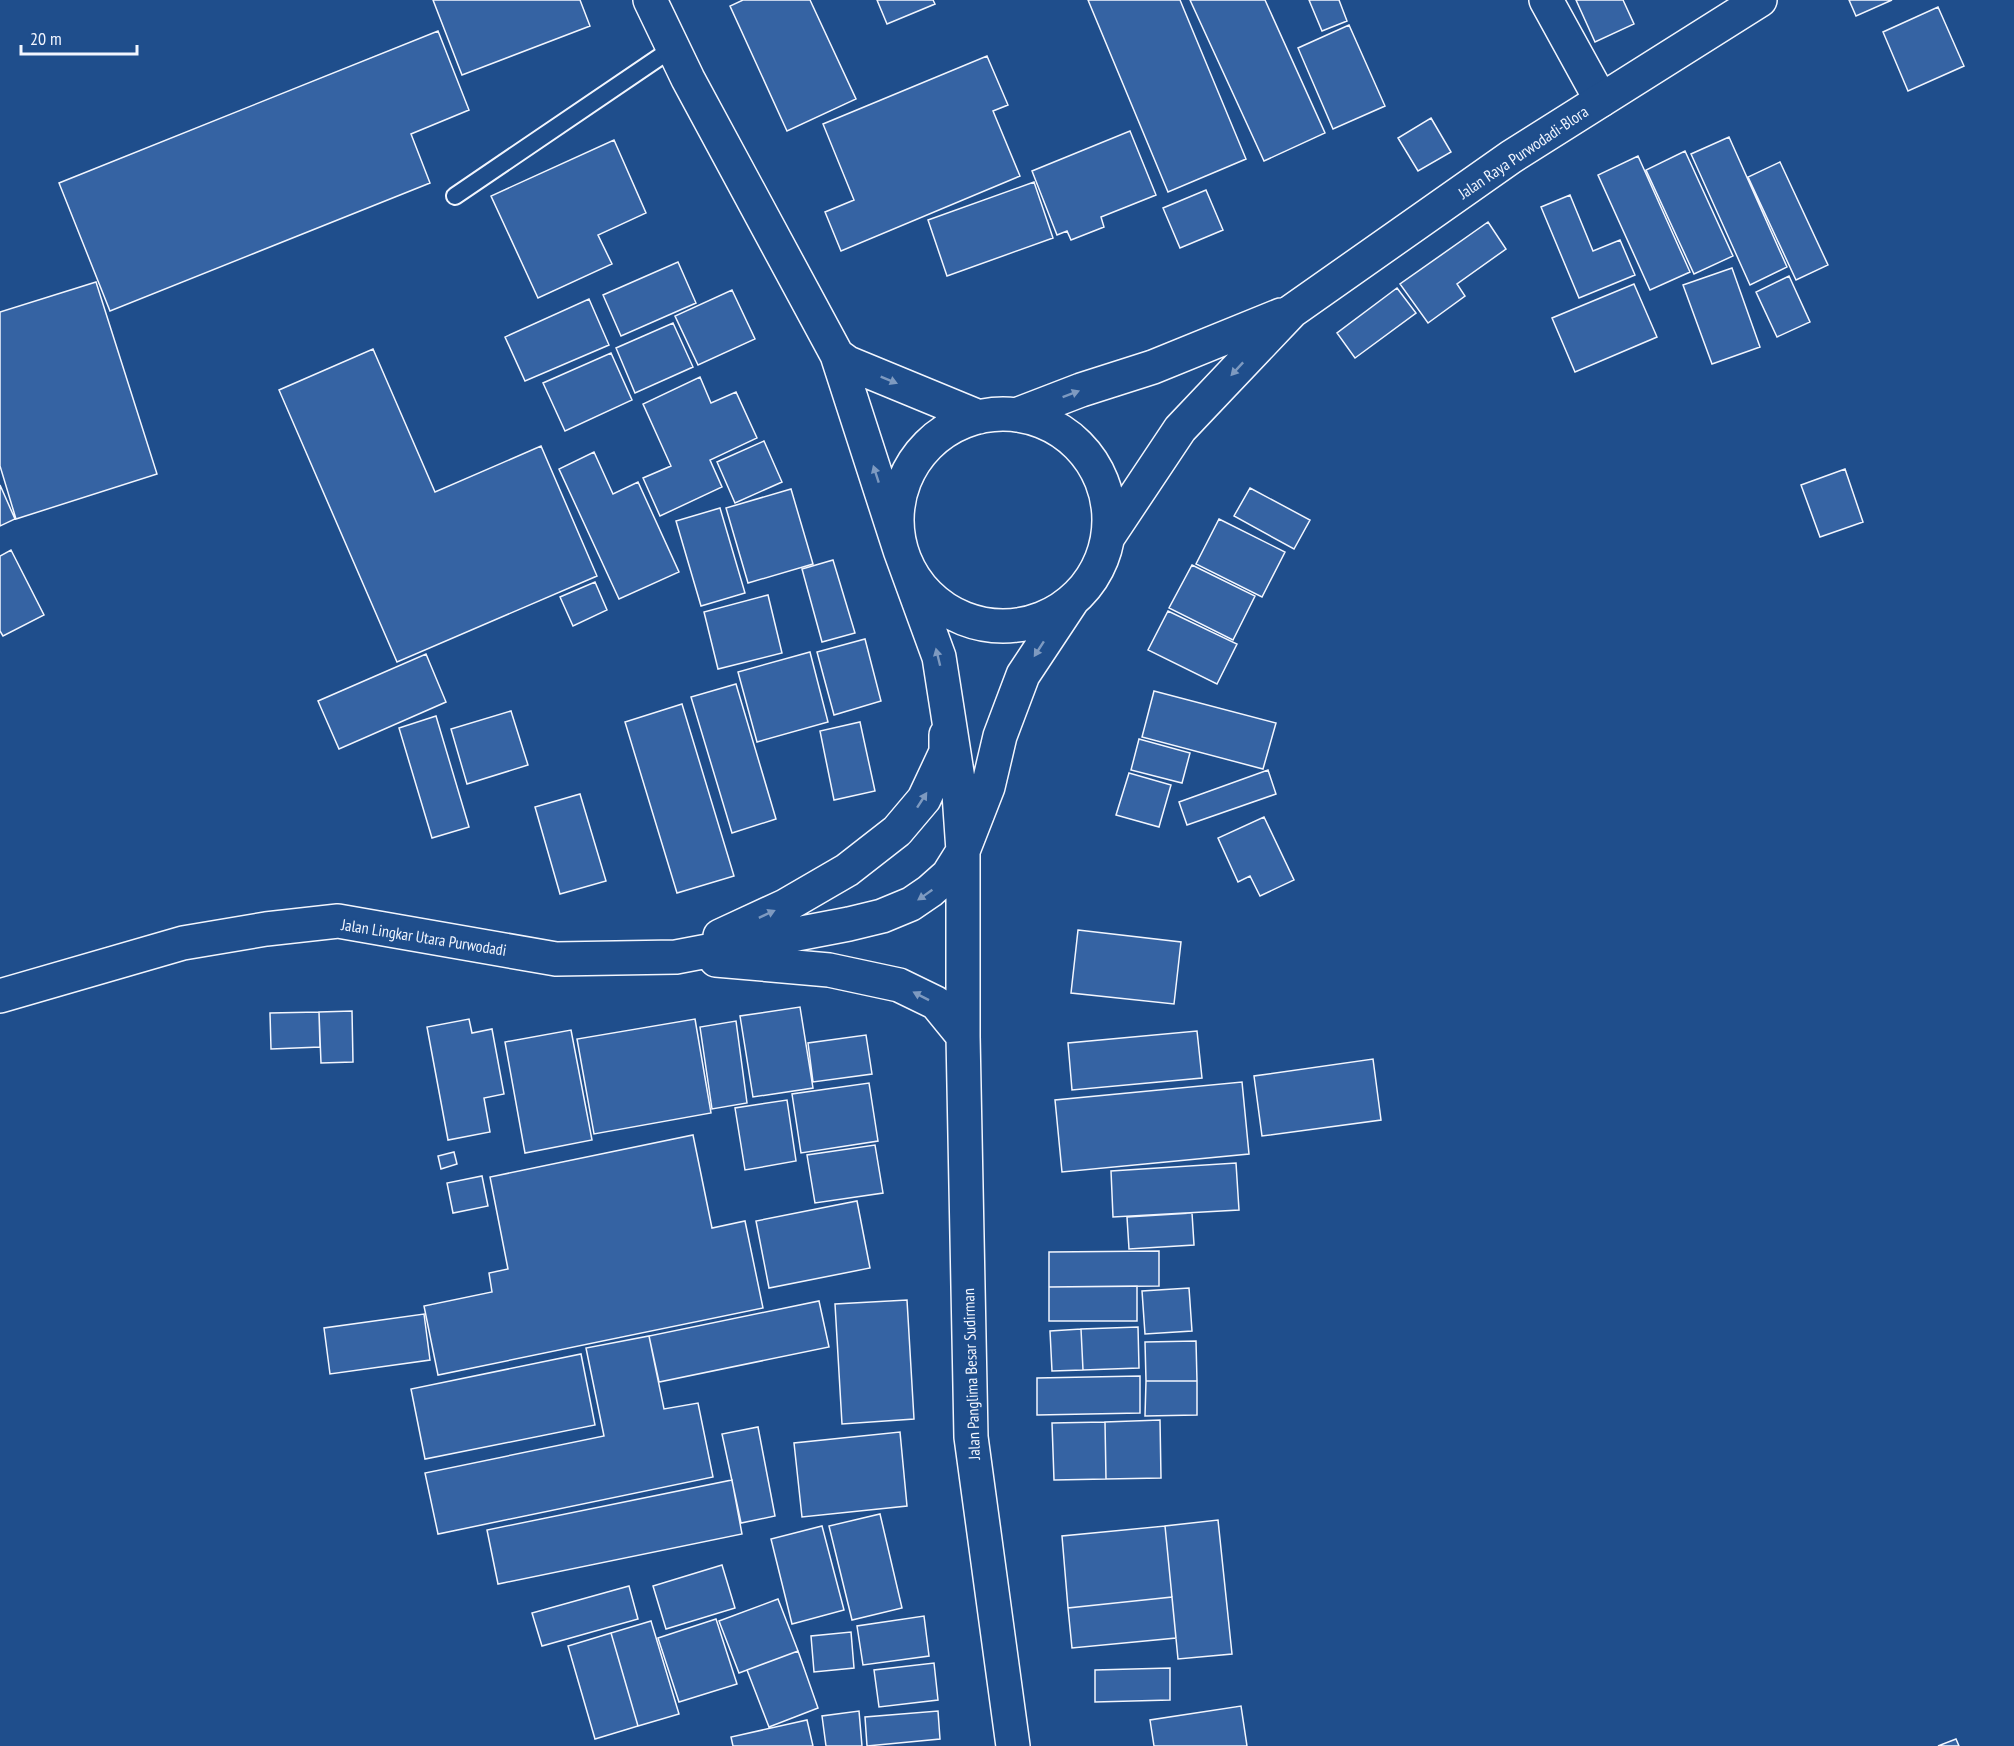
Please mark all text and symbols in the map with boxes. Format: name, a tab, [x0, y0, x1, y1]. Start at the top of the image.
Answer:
scale bar	[21, 18, 136, 56]
text: 20 m	[30, 27, 62, 50]
street label: Jalan Raya Purwodadi-Blora	[1453, 101, 1592, 203]
one-way arrow	[1231, 361, 1245, 375]
one-way arrow	[881, 375, 899, 385]
one-way arrow	[1062, 389, 1080, 399]
one-way arrow	[870, 465, 880, 483]
one-way arrow	[1034, 641, 1045, 657]
one-way arrow	[932, 648, 942, 666]
one-way arrow	[916, 791, 927, 808]
one-way arrow	[917, 888, 932, 900]
one-way arrow	[758, 909, 776, 919]
street label: Jalan Lingkar Utara Purwodadi	[339, 914, 508, 960]
one-way arrow	[913, 991, 930, 1001]
street label: Jalan Panglima Besar Sudirman	[958, 1288, 984, 1461]

